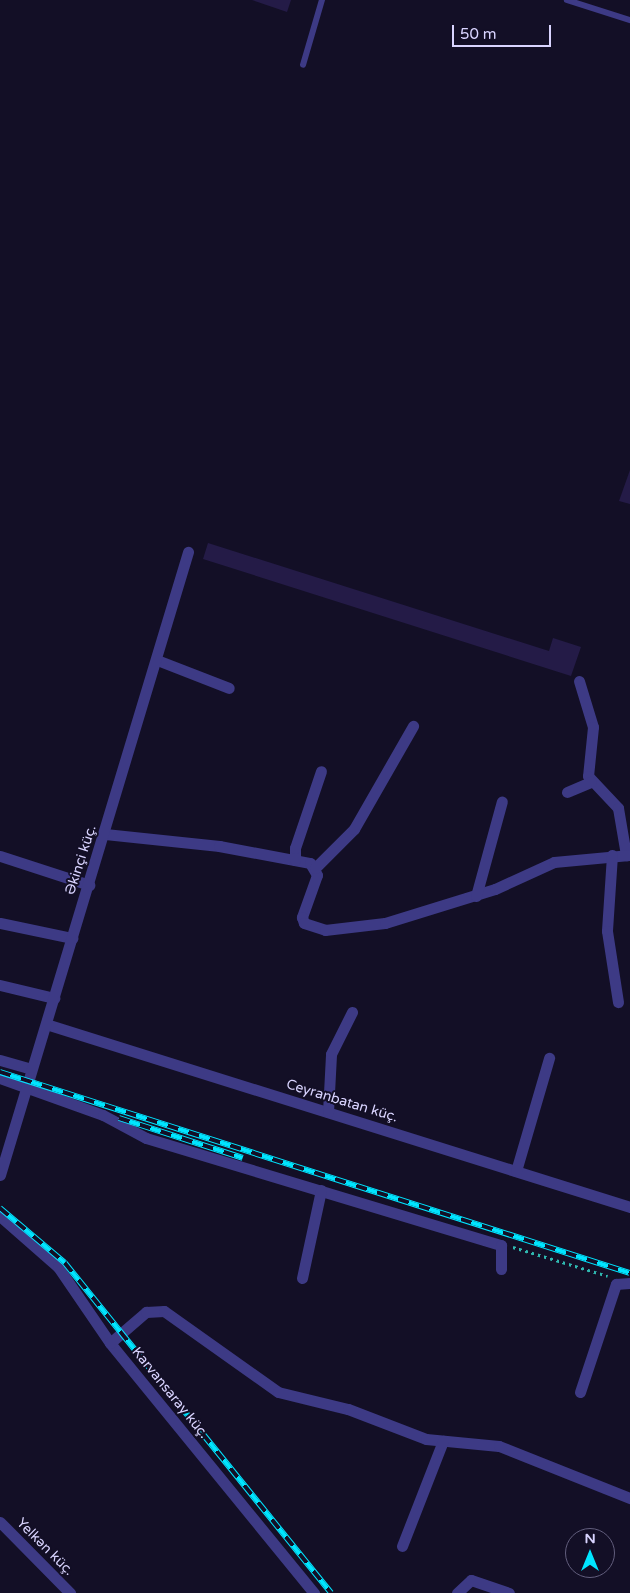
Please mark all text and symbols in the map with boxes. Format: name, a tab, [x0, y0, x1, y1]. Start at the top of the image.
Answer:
scale bar	[455, 15, 554, 47]
text: 50 m	[460, 25, 497, 43]
street label: Əkinçi küç.	[62, 823, 100, 897]
street label: Ceyranbatan küç.	[284, 1076, 400, 1126]
street label: Karvansaray küç.	[128, 1344, 212, 1442]
street label: Yelkən küç.	[13, 1515, 77, 1579]
north arrow	[565, 1528, 615, 1578]
text: N	[584, 1530, 596, 1547]

